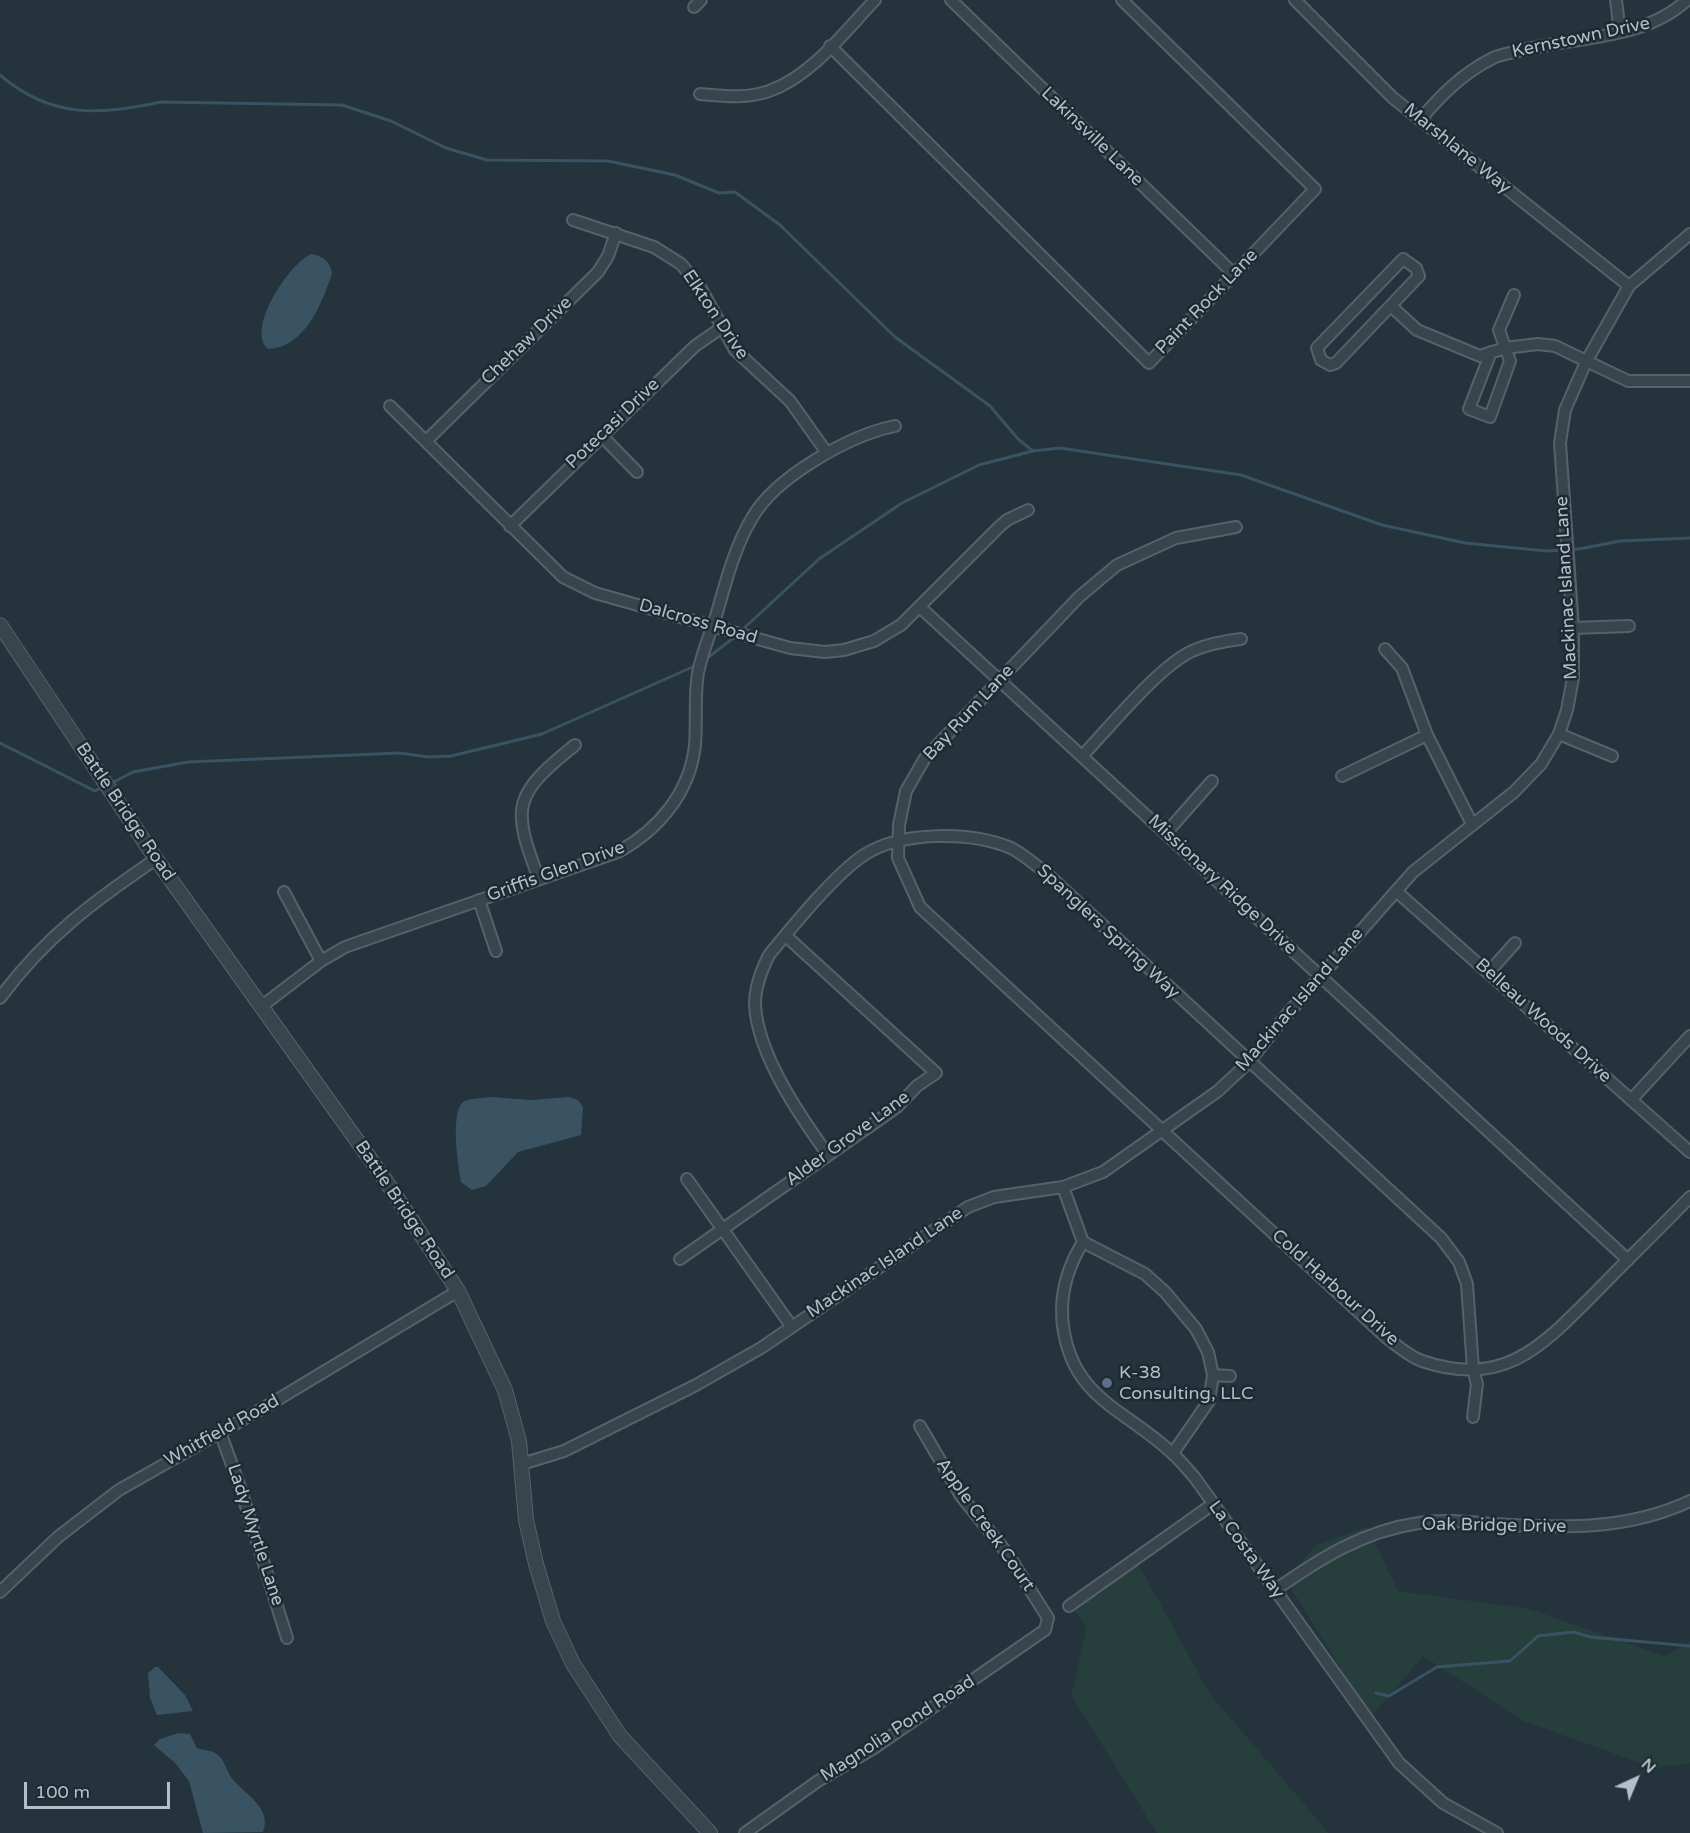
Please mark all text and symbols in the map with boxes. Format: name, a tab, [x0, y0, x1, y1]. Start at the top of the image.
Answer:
street label: Kernstown Drive	[1510, 13, 1652, 63]
street label: Lakinsville Lane	[1036, 83, 1148, 191]
street label: Marshlane Way	[1399, 99, 1515, 199]
street label: Paint Rock Lane	[1151, 245, 1263, 359]
street label: Elkton Drive	[677, 266, 753, 364]
street label: Chehaw Drive	[477, 292, 577, 390]
street label: Potecasi Drive	[562, 374, 664, 474]
street label: Mackinac Island Lane	[1551, 496, 1583, 680]
street label: Dalcross Road	[636, 595, 760, 649]
street label: Bay Rum Lane	[919, 661, 1019, 765]
street label: Battle Bridge Road	[71, 739, 179, 885]
street label: Missionary Ridge Drive	[1143, 810, 1301, 960]
street label: Griffis Glen Drive	[484, 837, 628, 907]
street label: Spanglers Spring Way	[1032, 860, 1184, 1004]
street label: Mackinac Island Lane	[1232, 924, 1368, 1076]
street label: Belleau Woods Drive	[1470, 954, 1616, 1088]
street label: Alder Grove Lane	[782, 1087, 914, 1191]
street label: Battle Bridge Road	[350, 1137, 458, 1283]
street label: Mackinac Island Lane	[803, 1203, 967, 1323]
street label: Cold Harbour Drive	[1267, 1225, 1403, 1351]
place label: K-38 Consulting, LLC	[1119, 1362, 1253, 1404]
marker: K-38 Consulting, LLC	[1100, 1376, 1114, 1390]
street label: Whitfield Road	[161, 1391, 283, 1471]
street label: Apple Creek Court	[931, 1454, 1039, 1596]
street label: Lady Myrtle Lane	[222, 1461, 288, 1609]
street label: La Costa Way	[1203, 1497, 1289, 1603]
street label: Oak Bridge Drive	[1421, 1514, 1567, 1538]
street label: Magnolia Pond Road	[817, 1671, 979, 1787]
north arrow	[1606, 1749, 1666, 1809]
text: N	[1637, 1754, 1660, 1778]
scale bar	[27, 1770, 172, 1808]
text: 100 m	[35, 1781, 90, 1803]

